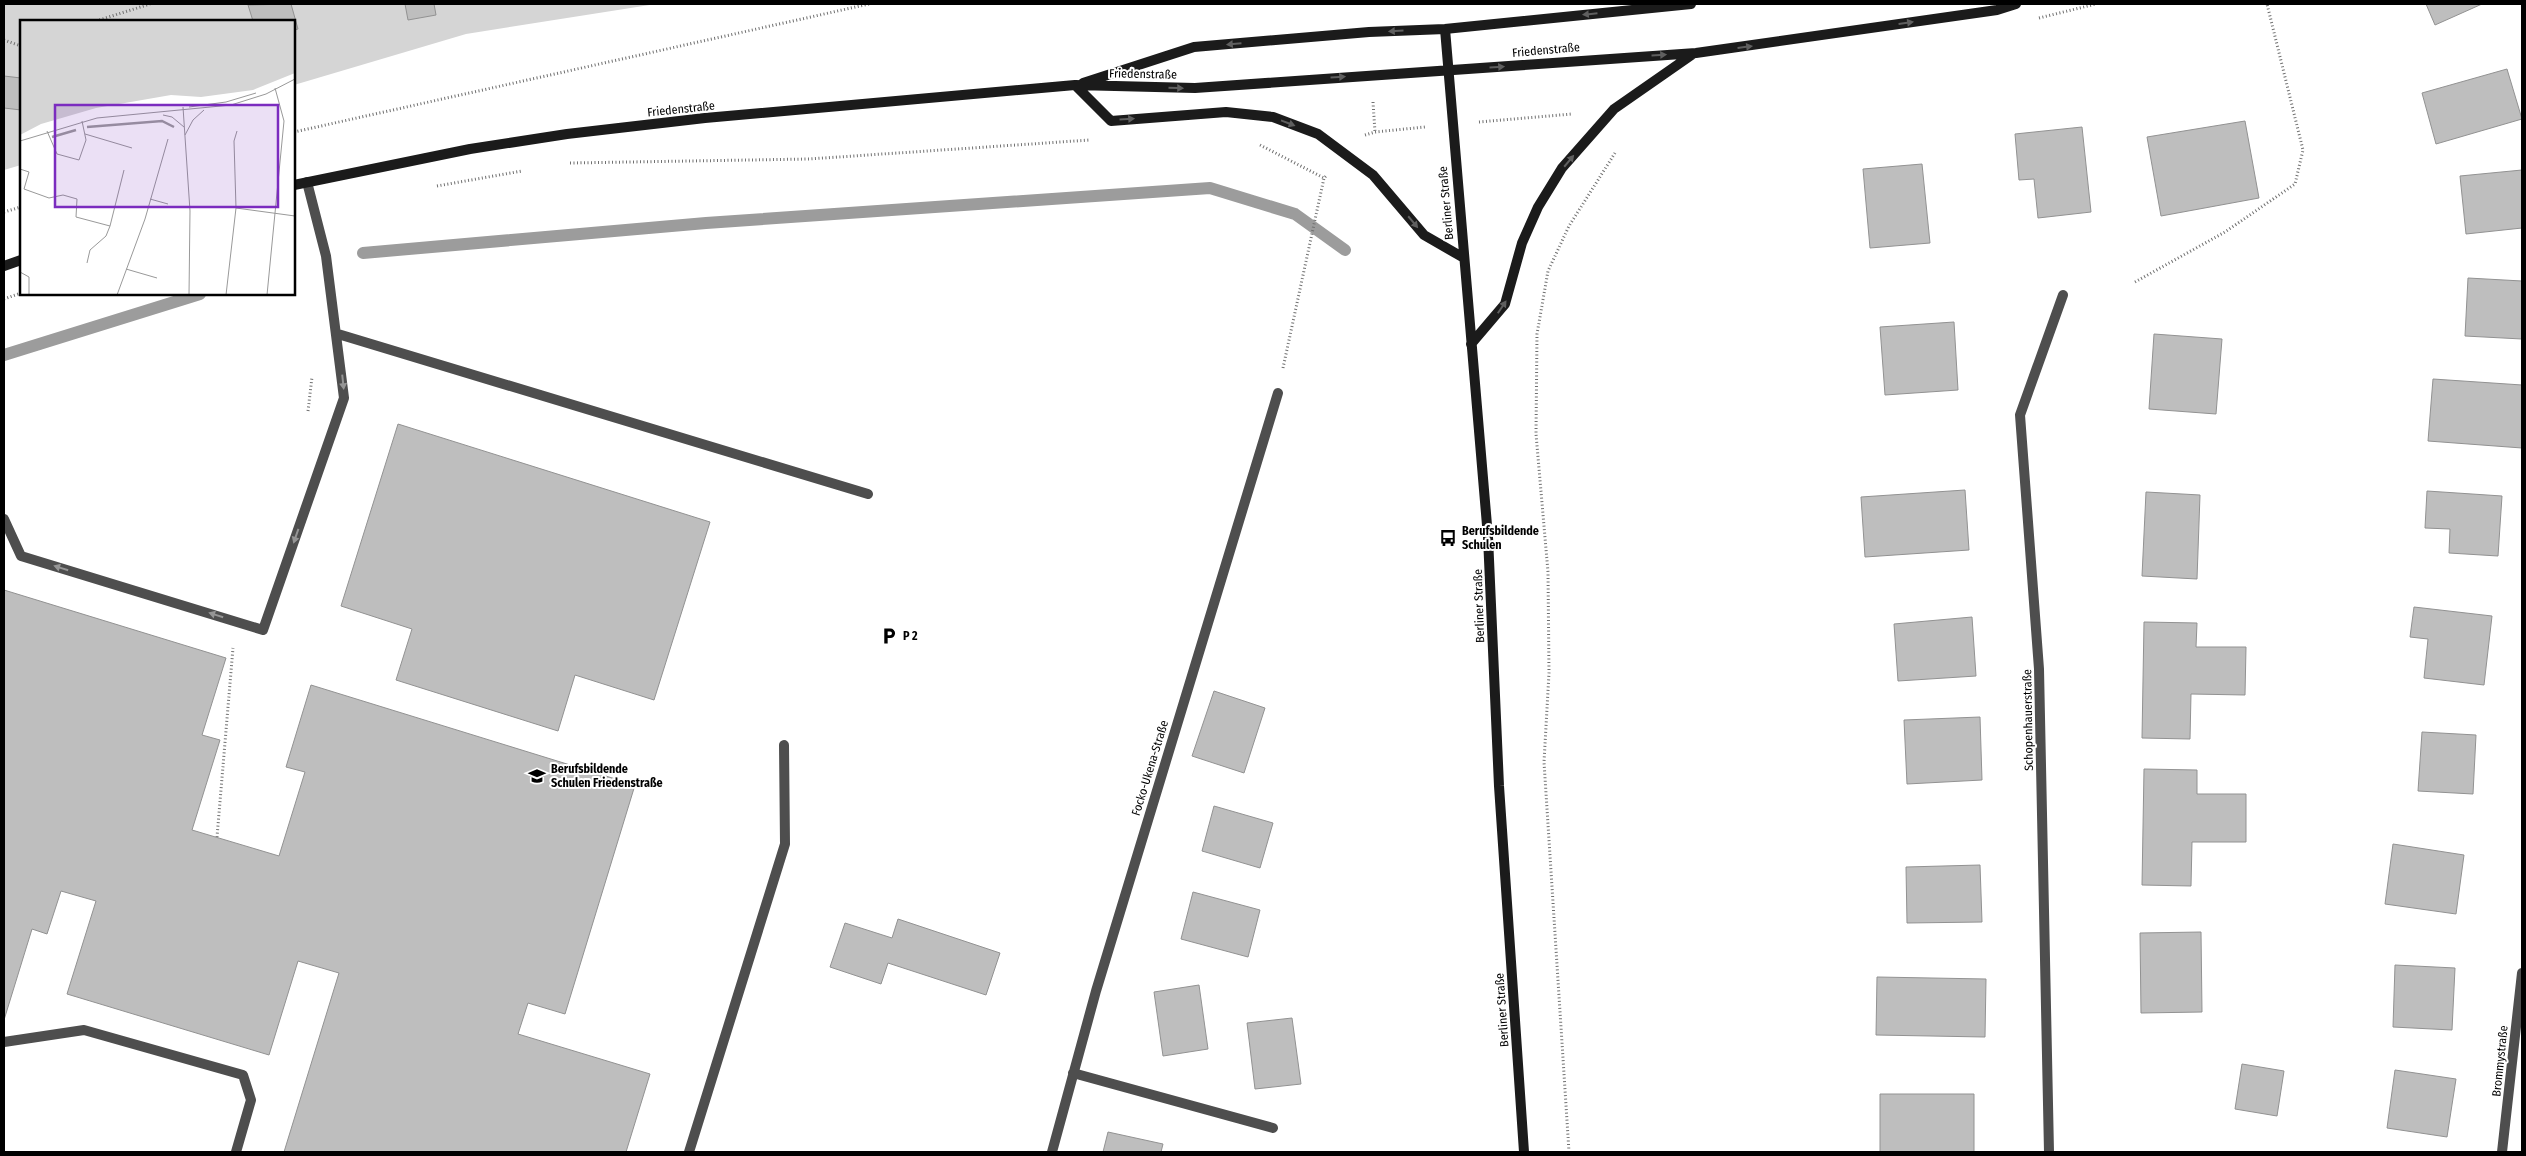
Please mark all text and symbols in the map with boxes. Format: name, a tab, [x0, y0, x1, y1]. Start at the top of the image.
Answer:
one-way arrow	[1582, 10, 1598, 18]
one-way arrow	[1898, 19, 1914, 27]
inset map	[20, 20, 295, 295]
one-way arrow	[1388, 28, 1404, 36]
one-way arrow	[1226, 40, 1242, 48]
street label: Friedenstraße	[1512, 40, 1580, 60]
one-way arrow	[1737, 43, 1753, 51]
one-way arrow	[1651, 50, 1667, 58]
one-way arrow	[1489, 62, 1505, 70]
street label: Friedenstraße	[1109, 66, 1177, 82]
one-way arrow	[1331, 72, 1347, 80]
one-way arrow	[1169, 84, 1185, 92]
street label: Friedenstraße	[647, 98, 715, 120]
one-way arrow	[1119, 115, 1135, 123]
one-way arrow	[1280, 119, 1295, 127]
one-way arrow	[1563, 154, 1574, 167]
street label: Berliner Straße	[1436, 165, 1456, 241]
one-way arrow	[1407, 215, 1419, 227]
one-way arrow	[1497, 300, 1507, 314]
one-way arrow	[339, 374, 347, 390]
place label: Berufsbildende Schulen	[1462, 524, 1539, 552]
bus stop icon: Berufsbildende Schulen	[1438, 528, 1458, 548]
one-way arrow	[292, 529, 300, 544]
one-way arrow	[53, 563, 68, 571]
street label: Berliner Straße	[1471, 569, 1487, 643]
one-way arrow	[209, 611, 224, 619]
parking icon: P 2	[879, 626, 899, 646]
place label: P 2	[903, 629, 918, 643]
street label: Schopenhauerstraße	[2020, 669, 2036, 771]
street label: Focko-Ukena-Straße	[1129, 719, 1171, 817]
place label: Berufsbildende Schulen Friedenstraße	[551, 762, 663, 790]
school or university icon: Berufsbildende Schulen Friedenstraße	[527, 766, 547, 786]
street label: Berliner Straße	[1492, 973, 1512, 1047]
street label: Brommystraße	[2489, 1025, 2511, 1097]

